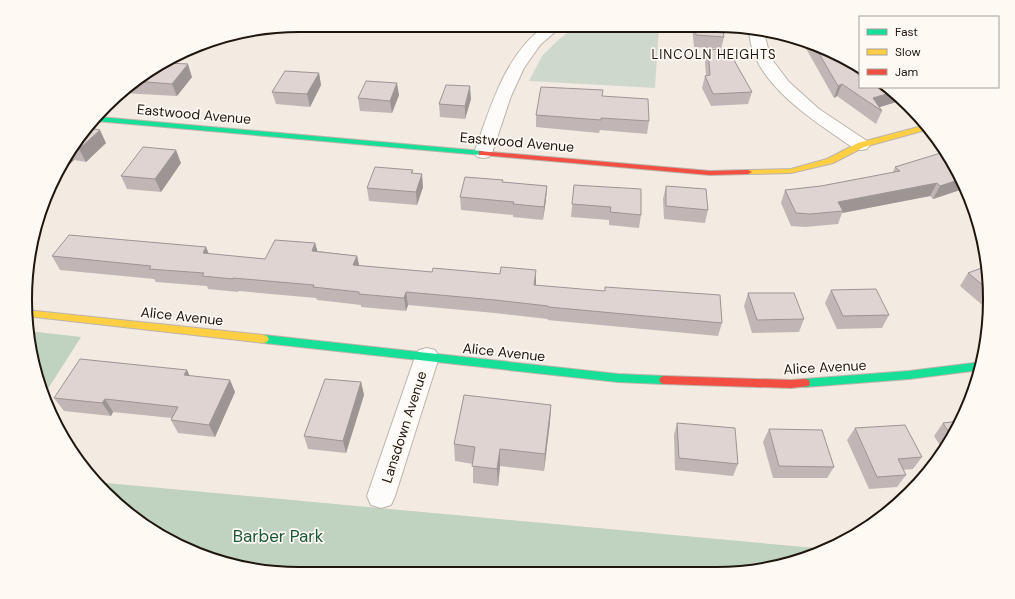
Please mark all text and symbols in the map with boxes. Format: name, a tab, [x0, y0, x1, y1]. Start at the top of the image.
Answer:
legend	[859, 16, 999, 88]
text: Fast	[895, 24, 918, 40]
text: Slow	[895, 44, 921, 60]
district label: LINCOLN HEIGHTS	[651, 46, 777, 63]
text: Jam	[895, 64, 918, 80]
street label: Eastwood Avenue	[136, 100, 252, 128]
street label: Eastwood Avenue	[459, 128, 575, 156]
street label: Alice Avenue	[140, 303, 224, 329]
street label: Alice Avenue	[462, 339, 546, 365]
street label: Alice Avenue	[783, 356, 867, 378]
street label: Lansdown Avenue	[377, 369, 431, 485]
park label: Barber Park	[233, 525, 324, 547]

